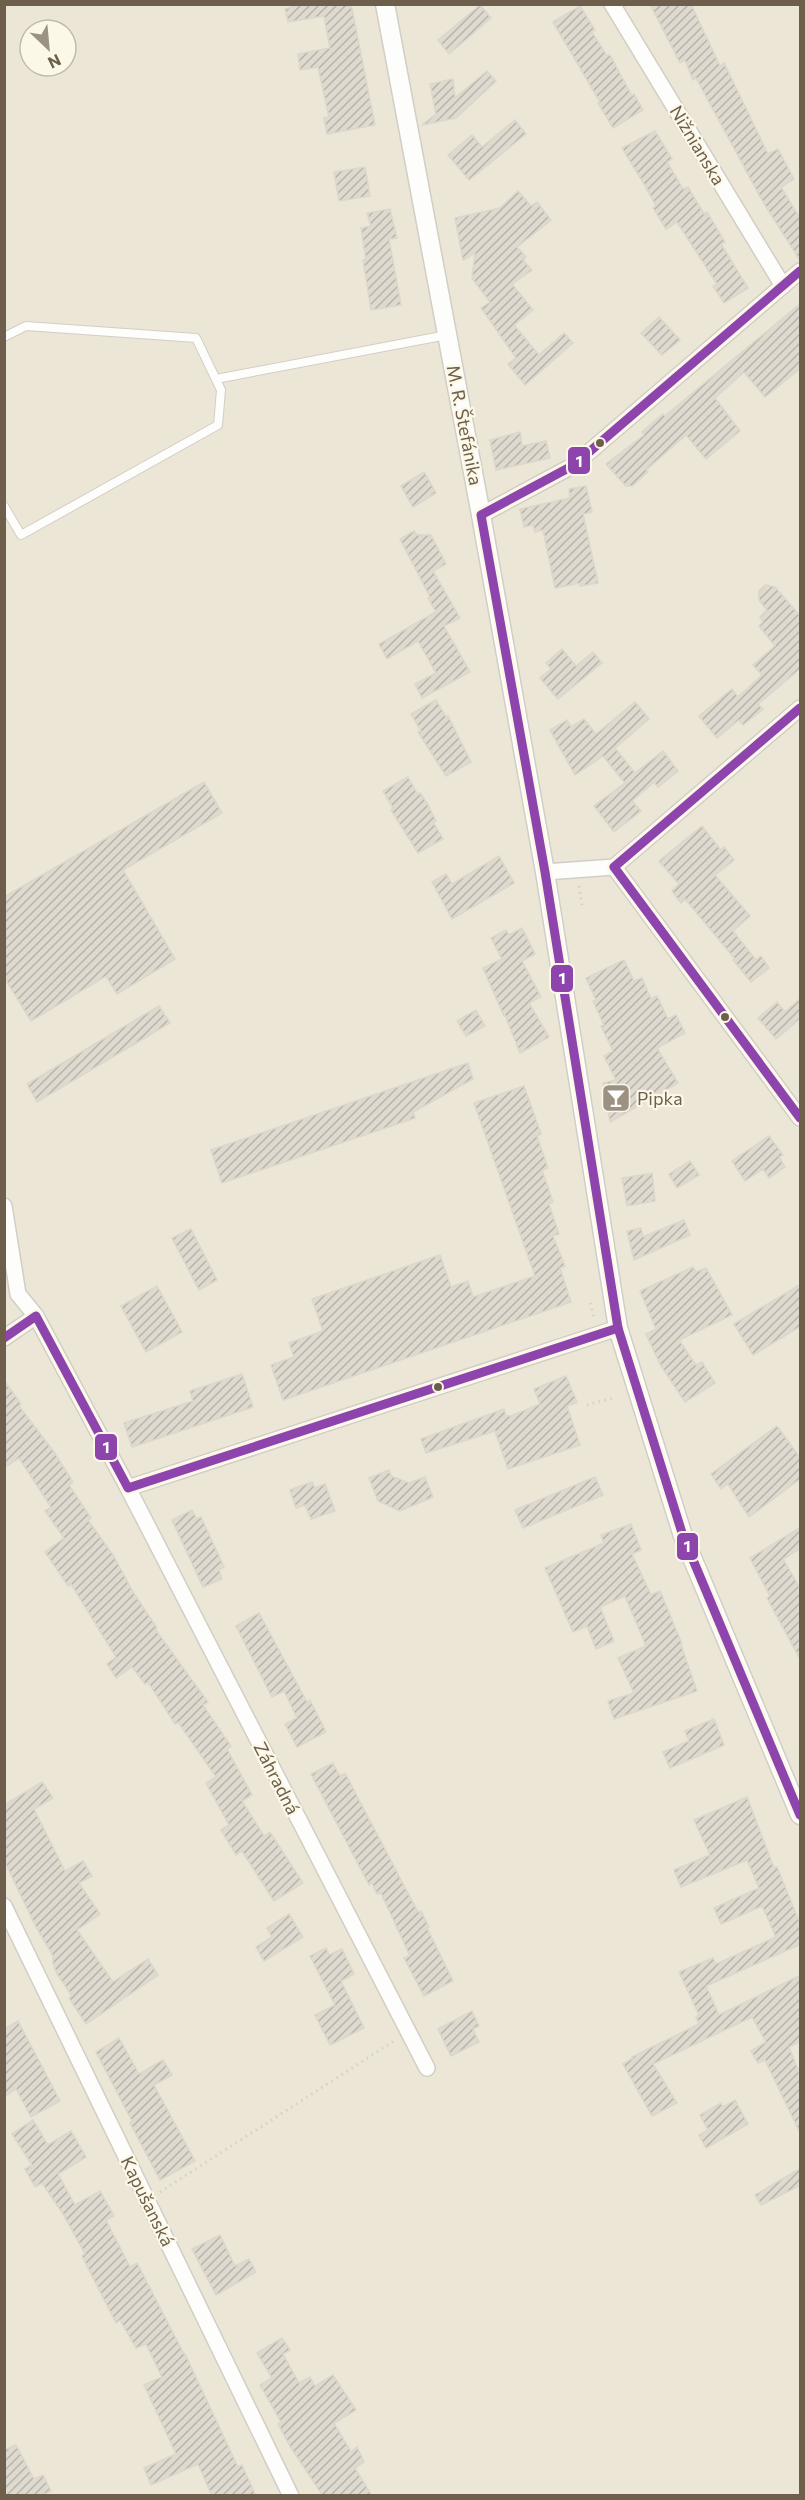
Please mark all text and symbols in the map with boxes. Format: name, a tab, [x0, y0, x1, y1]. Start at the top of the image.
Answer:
north arrow	[18, 18, 78, 78]
text: N	[45, 51, 64, 73]
street label: Nižnianska	[666, 101, 730, 189]
street label: M. R. Štefánika	[443, 363, 487, 487]
unlabelled marker	[594, 437, 606, 449]
line badge: 1	[567, 446, 591, 475]
text: 1	[575, 451, 583, 470]
line badge: 1	[550, 964, 574, 993]
text: 1	[558, 968, 566, 987]
unlabelled marker	[719, 1011, 731, 1023]
bar icon: Pipka	[600, 1082, 632, 1114]
place label: Pipka	[637, 1087, 683, 1109]
unlabelled marker	[432, 1381, 444, 1393]
line badge: 1	[94, 1433, 118, 1461]
text: 1	[102, 1437, 110, 1456]
line badge: 1	[676, 1532, 699, 1561]
text: 1	[683, 1536, 691, 1555]
street label: Záhradná	[249, 1738, 305, 1818]
street label: Kapušanská	[117, 2152, 179, 2250]

